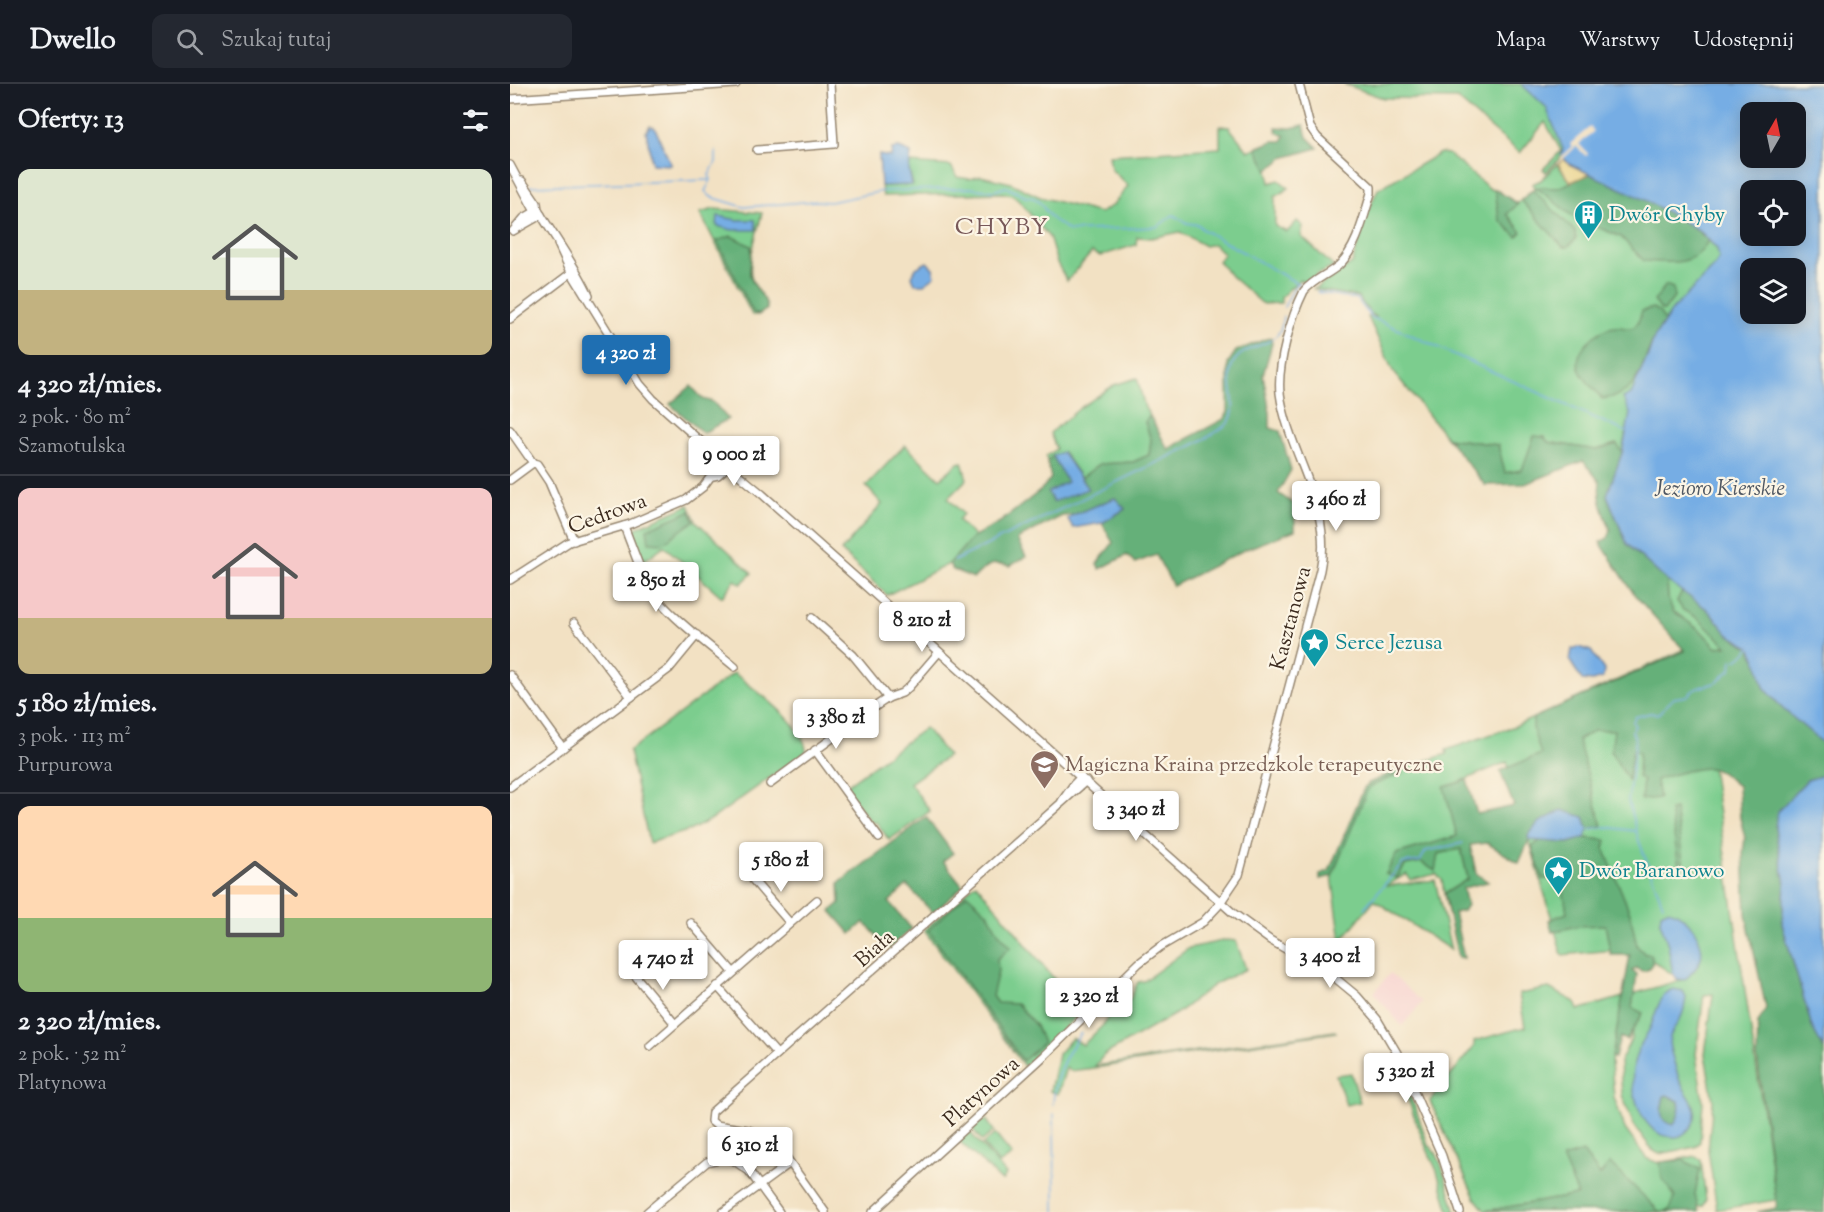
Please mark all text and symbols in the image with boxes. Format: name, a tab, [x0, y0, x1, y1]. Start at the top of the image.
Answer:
search box	[152, 14, 572, 68]
text: Dwello	[30, 21, 116, 61]
icon: search	[173, 25, 206, 58]
text: Szukaj tutaj	[221, 25, 331, 57]
text: Mapa	[1496, 26, 1546, 56]
text: Warstwy	[1579, 26, 1660, 56]
text: Udostępnij	[1693, 26, 1794, 56]
text: Oferty: 13	[18, 102, 124, 139]
north arrow	[1740, 102, 1806, 168]
map controls	[1740, 102, 1806, 324]
icon: filters	[459, 104, 492, 137]
button: locate	[1740, 180, 1806, 246]
building icon: Dwór Chyby	[1572, 198, 1604, 240]
place label: Dwór Chyby	[1609, 201, 1726, 231]
icon: home	[201, 208, 309, 316]
district label: CHYBY	[955, 211, 1049, 245]
button: layers	[1740, 258, 1806, 324]
pin: 4 320 zł	[564, 335, 688, 386]
text: 4 320 zł	[596, 340, 656, 369]
text: 4 320 zł/mies.	[18, 367, 162, 404]
text: 2 pok. · 80 m²	[18, 404, 131, 433]
text: Szamotulska	[18, 433, 126, 462]
pin: 9 000 zł	[672, 436, 796, 487]
text: 9 000 zł	[702, 441, 766, 470]
water label: Jezioro Kierskie	[1654, 474, 1785, 506]
pin: 3 460 zł	[1274, 481, 1398, 532]
text: 3 460 zł	[1306, 486, 1366, 515]
street label: Cedrowa	[564, 487, 652, 543]
icon: home	[201, 527, 309, 635]
pin: 2 850 zł	[594, 562, 718, 613]
street label: Kasztanowa	[1264, 563, 1320, 674]
text: 2 850 zł	[627, 567, 685, 596]
pin: 8 210 zł	[860, 602, 984, 653]
text: 8 210 zł	[893, 607, 951, 636]
place icon: Serce Jezusa	[1298, 626, 1330, 668]
place label: Serce Jezusa	[1335, 629, 1443, 659]
text: 5 180 zł/mies.	[18, 686, 157, 723]
pin: 3 380 zł	[774, 699, 898, 750]
text: 3 380 zł	[807, 704, 865, 733]
text: 3 pok. · 113 m²	[18, 723, 131, 752]
school or university icon: Magiczna Kraina przedzkole terapeutyczne	[1028, 748, 1060, 790]
place label: Magiczna Kraina przedzkole terapeutyczne	[1065, 751, 1443, 781]
text: Purpurowa	[18, 752, 113, 781]
pin: 3 340 zł	[1074, 791, 1198, 842]
text: 3 340 zł	[1107, 796, 1165, 825]
pin: 5 180 zł	[719, 842, 843, 893]
icon: home	[201, 845, 309, 953]
text: 5 180 zł	[753, 847, 809, 876]
place icon: Dwór Baranowo	[1542, 854, 1574, 896]
place label: Dwór Baranowo	[1579, 857, 1724, 887]
street label: Biała	[849, 923, 902, 975]
pin: 3 400 zł	[1268, 938, 1392, 989]
pin: 4 740 zł	[601, 940, 725, 991]
text: 3 400 zł	[1300, 943, 1360, 972]
text: 4 740 zł	[633, 945, 693, 974]
pin: 2 320 zł	[1027, 978, 1151, 1029]
text: 2 320 zł	[1059, 983, 1119, 1012]
text: 2 320 zł/mies.	[18, 1004, 161, 1041]
text: 2 pok. · 52 m²	[18, 1041, 127, 1070]
street label: Platynowa	[938, 1050, 1027, 1135]
pin: 5 320 zł	[1344, 1053, 1468, 1104]
text: 5 320 zł	[1378, 1058, 1434, 1087]
text: Platynowa	[18, 1070, 107, 1099]
pin: 6 310 zł	[688, 1127, 812, 1178]
text: 6 310 zł	[722, 1132, 778, 1161]

